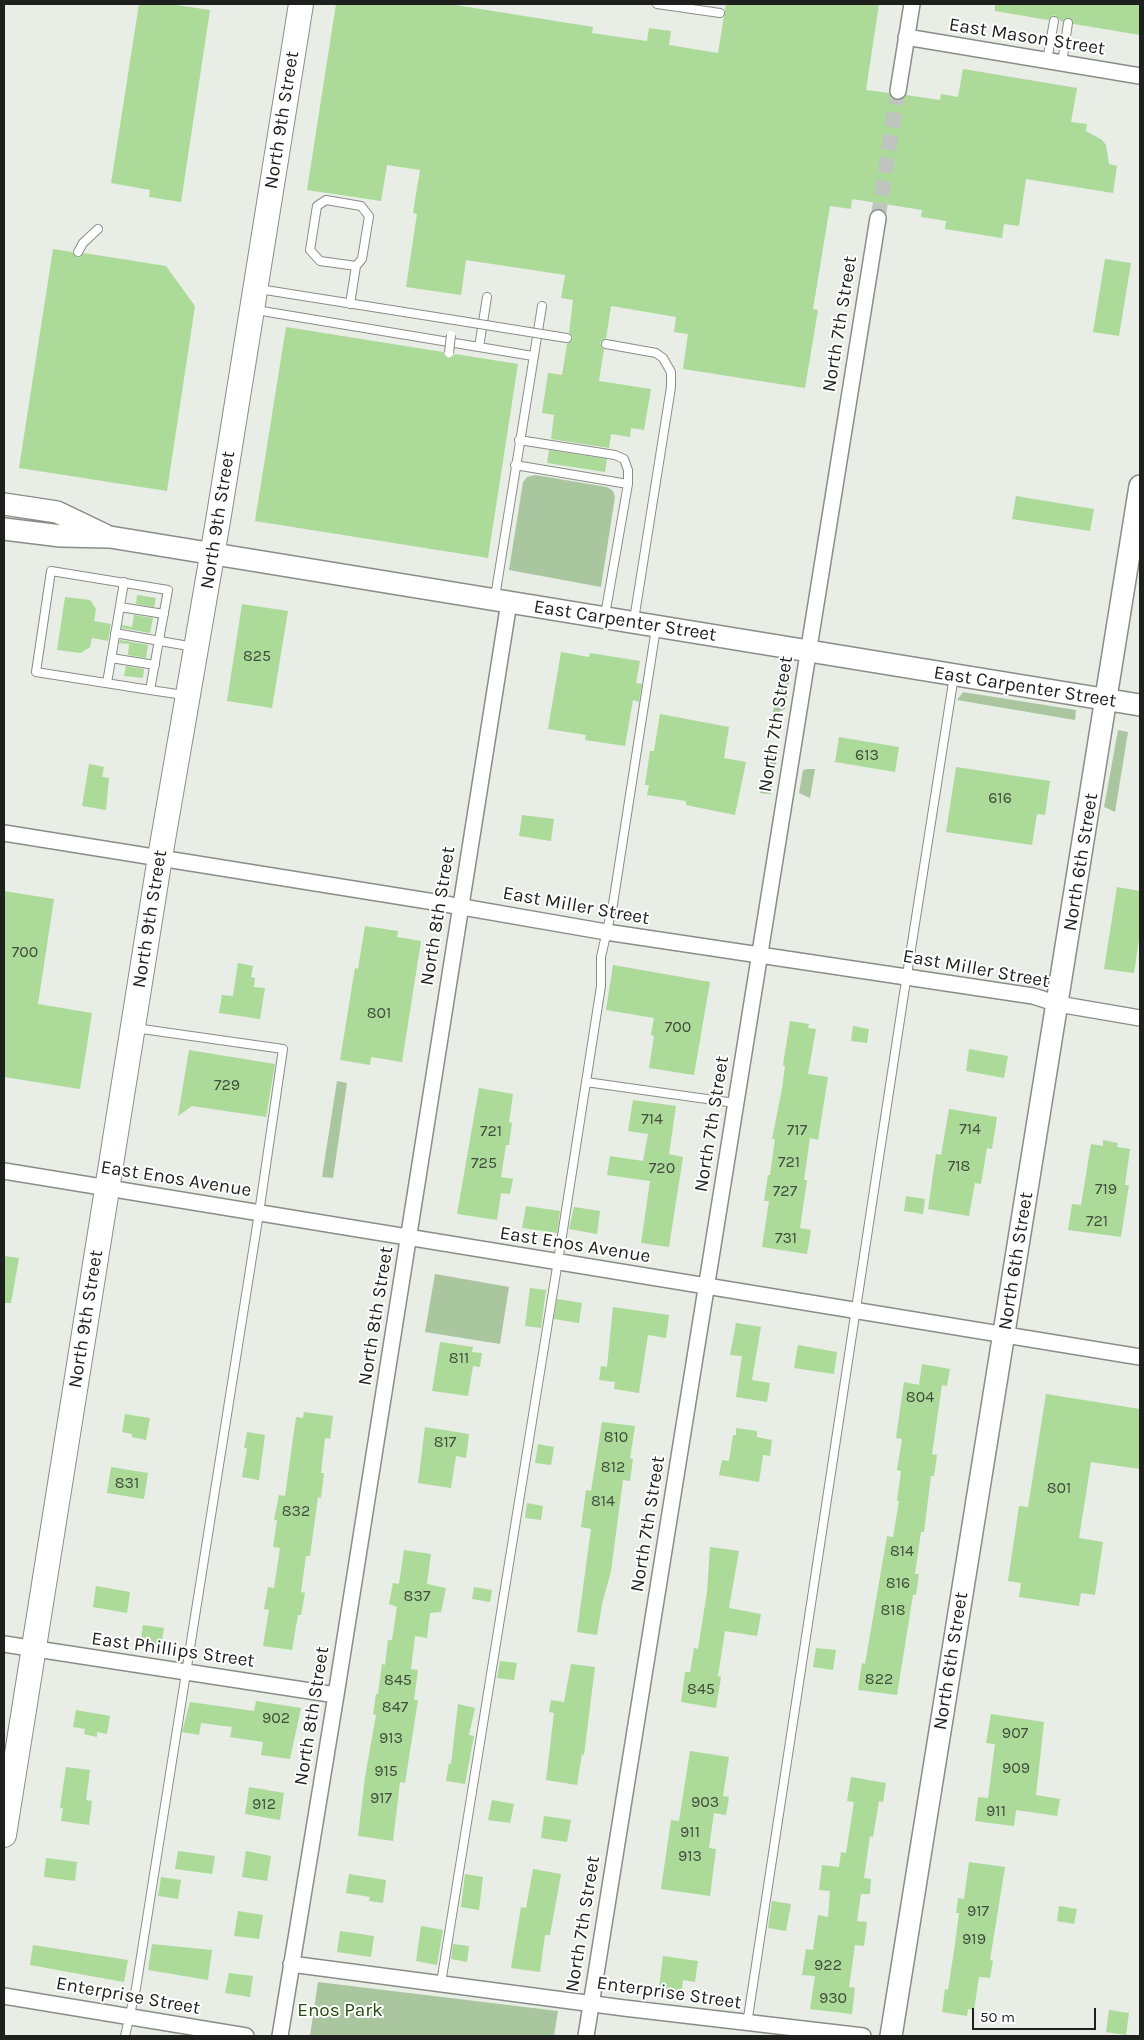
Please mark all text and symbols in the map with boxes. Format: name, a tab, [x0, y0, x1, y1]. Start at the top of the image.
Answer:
street label: East Mason Street	[947, 13, 1107, 61]
street label: North 9th Street	[260, 49, 304, 191]
street label: North 7th Street	[818, 254, 862, 394]
street label: North 9th Street	[196, 449, 240, 591]
street label: East Carpenter Street	[532, 595, 718, 647]
house number: 825	[243, 646, 271, 666]
street label: North 7th Street	[754, 654, 798, 794]
street label: East Carpenter Street	[932, 661, 1118, 713]
house number: 613	[855, 745, 879, 765]
house number: 616	[988, 788, 1012, 808]
street label: North 6th Street	[1059, 791, 1103, 933]
street label: North 8th Street	[416, 845, 460, 987]
street label: North 9th Street	[128, 848, 172, 990]
street label: East Miller Street	[501, 882, 651, 930]
house number: 700	[12, 942, 38, 962]
street label: East Miller Street	[901, 945, 1051, 993]
house number: 801	[367, 1003, 391, 1023]
house number: 700	[665, 1017, 691, 1037]
street label: North 7th Street	[690, 1054, 734, 1194]
house number: 729	[214, 1075, 240, 1095]
house number: 714	[641, 1109, 663, 1129]
house number: 714	[959, 1119, 981, 1139]
house number: 717	[787, 1120, 807, 1140]
house number: 721	[480, 1121, 502, 1141]
house number: 721	[778, 1152, 800, 1172]
house number: 725	[471, 1153, 497, 1173]
street label: East Enos Avenue	[99, 1156, 253, 1202]
house number: 718	[948, 1156, 970, 1176]
house number: 720	[649, 1158, 675, 1178]
house number: 719	[1095, 1179, 1117, 1199]
house number: 727	[773, 1181, 797, 1201]
street label: North 6th Street	[994, 1190, 1038, 1332]
house number: 721	[1086, 1211, 1108, 1231]
street label: East Enos Avenue	[498, 1222, 652, 1268]
house number: 731	[775, 1228, 797, 1248]
street label: North 8th Street	[354, 1245, 398, 1387]
street label: North 9th Street	[64, 1248, 108, 1390]
house number: 811	[449, 1348, 469, 1368]
house number: 804	[906, 1387, 934, 1407]
house number: 810	[604, 1427, 628, 1447]
house number: 817	[434, 1432, 456, 1452]
street label: North 7th Street	[626, 1454, 670, 1594]
house number: 812	[601, 1457, 625, 1477]
house number: 831	[115, 1473, 139, 1493]
house number: 801	[1047, 1478, 1071, 1498]
house number: 814	[591, 1491, 615, 1511]
house number: 832	[282, 1501, 310, 1521]
house number: 814	[890, 1541, 914, 1561]
house number: 816	[886, 1573, 910, 1593]
house number: 837	[404, 1586, 430, 1606]
street label: North 6th Street	[929, 1590, 973, 1732]
house number: 818	[881, 1600, 905, 1620]
street label: East Phillips Street	[90, 1627, 256, 1673]
street label: North 8th Street	[290, 1645, 334, 1787]
house number: 822	[865, 1669, 893, 1689]
house number: 845	[384, 1670, 412, 1690]
house number: 845	[687, 1679, 715, 1699]
house number: 847	[382, 1697, 408, 1717]
house number: 902	[262, 1708, 290, 1728]
house number: 907	[1002, 1723, 1028, 1743]
house number: 913	[379, 1728, 403, 1748]
house number: 909	[1002, 1758, 1030, 1778]
house number: 915	[374, 1761, 398, 1781]
house number: 917	[370, 1788, 392, 1808]
house number: 903	[691, 1792, 719, 1812]
house number: 912	[252, 1794, 276, 1814]
house number: 911	[986, 1801, 1006, 1821]
house number: 911	[680, 1822, 700, 1842]
house number: 913	[678, 1846, 702, 1866]
street label: North 7th Street	[561, 1854, 605, 1994]
house number: 917	[967, 1901, 989, 1921]
house number: 919	[962, 1929, 986, 1949]
house number: 922	[814, 1955, 842, 1975]
street label: Enterprise Street	[54, 1972, 202, 2020]
street label: Enterprise Street	[595, 1972, 743, 2014]
house number: 930	[819, 1988, 847, 2008]
scale bar	[974, 1998, 1098, 2030]
park label: Enos Park	[297, 2000, 383, 2022]
text: 50 m	[980, 2008, 1015, 2026]

